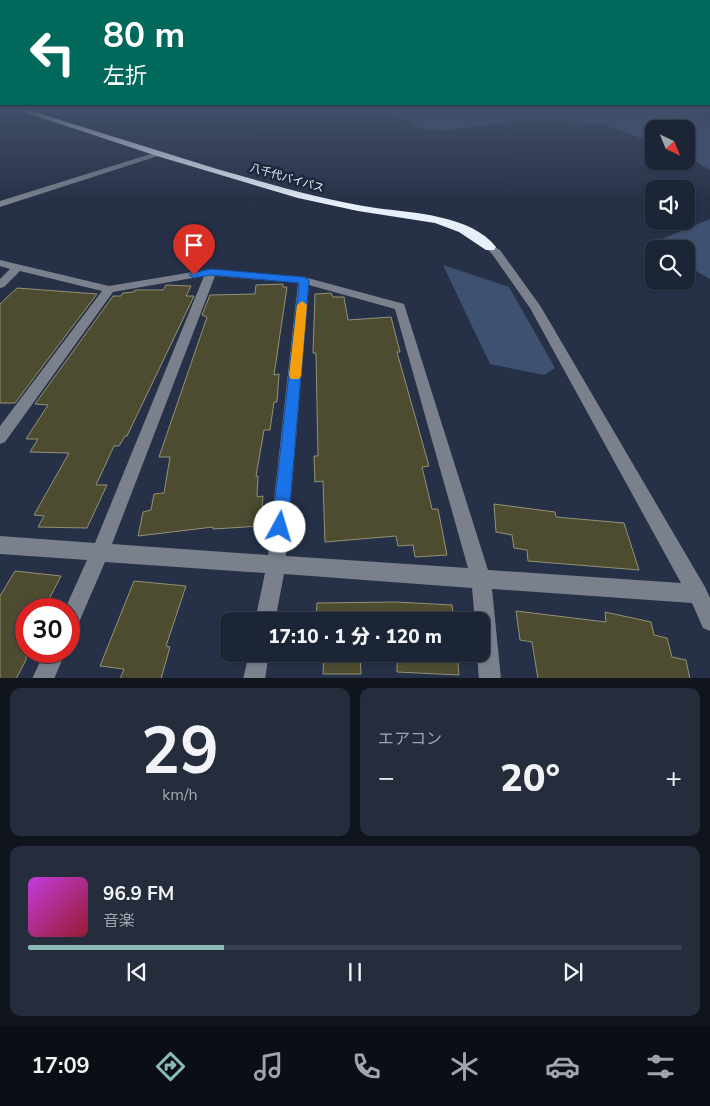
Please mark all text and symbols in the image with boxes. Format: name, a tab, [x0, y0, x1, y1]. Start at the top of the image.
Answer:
text: 80 m	[103, 12, 185, 59]
icon: left	[20, 20, 85, 85]
text: 左折	[103, 61, 147, 91]
north arrow	[645, 120, 695, 170]
map controls	[645, 120, 695, 290]
street label: 八千代バイパス	[248, 160, 326, 196]
button: sound	[645, 180, 695, 230]
pin	[173, 224, 215, 275]
icon: arrive	[180, 231, 208, 259]
button: search	[645, 240, 695, 290]
position arrow	[253, 500, 305, 552]
speed limit sign: 30	[15, 598, 80, 663]
text: 17:10 · 1 分 · 120 m	[268, 624, 442, 650]
text: 29	[141, 707, 219, 796]
text: エアコン	[378, 728, 442, 750]
text: 20°	[500, 753, 560, 804]
text: −	[378, 759, 395, 797]
text: +	[665, 759, 682, 797]
text: km/h	[162, 784, 198, 806]
text: 96.9 FM	[103, 881, 174, 907]
text: 音楽	[103, 910, 135, 932]
icon: previous	[123, 958, 151, 986]
icon: pause	[341, 958, 369, 986]
icon: next	[559, 958, 587, 986]
icon: directions	[153, 1049, 188, 1084]
icon: music	[251, 1049, 286, 1084]
icon: phone	[349, 1049, 384, 1084]
icon: climate	[447, 1049, 482, 1084]
icon: car	[545, 1049, 580, 1084]
icon: filters	[643, 1049, 678, 1084]
text: 17:09	[32, 1051, 90, 1081]

